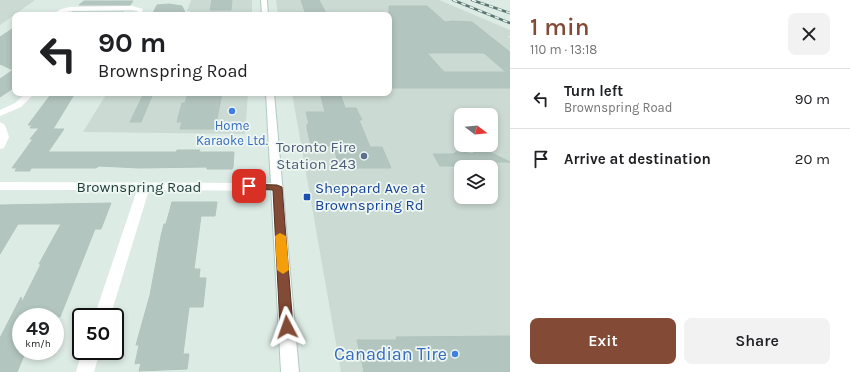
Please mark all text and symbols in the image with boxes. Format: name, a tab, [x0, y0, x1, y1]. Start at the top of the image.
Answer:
text: 1 min	[530, 13, 590, 41]
button: close	[788, 13, 830, 55]
text: 90 m	[98, 26, 166, 59]
icon: left	[32, 28, 84, 80]
text: 110 m · 13:18	[530, 42, 597, 57]
text: Brownspring Road	[98, 60, 248, 82]
text: Turn left	[564, 82, 623, 100]
icon: left	[530, 88, 552, 110]
text: 90 m	[795, 90, 830, 108]
text: Brownspring Road	[564, 100, 672, 115]
marker: Home Karaoke Ltd.	[227, 106, 237, 116]
north arrow	[454, 108, 498, 152]
map controls	[454, 108, 498, 204]
place label: Home Karaoke Ltd.	[196, 118, 268, 148]
place label: Toronto Fire Station 243	[276, 138, 356, 173]
icon: arrive	[530, 148, 552, 170]
text: Arrive at destination	[564, 150, 711, 168]
text: 20 m	[795, 150, 830, 168]
marker: Toronto Fire Station 243	[359, 151, 369, 161]
button: layers	[454, 160, 498, 204]
pin	[232, 169, 266, 203]
icon: arrive	[238, 175, 260, 197]
street label: Brownspring Road	[76, 178, 202, 196]
place label: Sheppard Ave at Brownspring Rd	[315, 179, 426, 214]
marker: Sheppard Ave at Brownspring Rd	[302, 192, 312, 202]
position arrow	[266, 306, 308, 348]
speed limit sign: 50	[72, 308, 124, 360]
text: 49	[26, 317, 50, 340]
button: Exit	[530, 318, 676, 364]
button: Share	[684, 318, 830, 364]
text: km/h	[25, 338, 51, 350]
place label: Canadian Tire	[334, 343, 447, 365]
marker: Canadian Tire	[450, 349, 460, 359]

